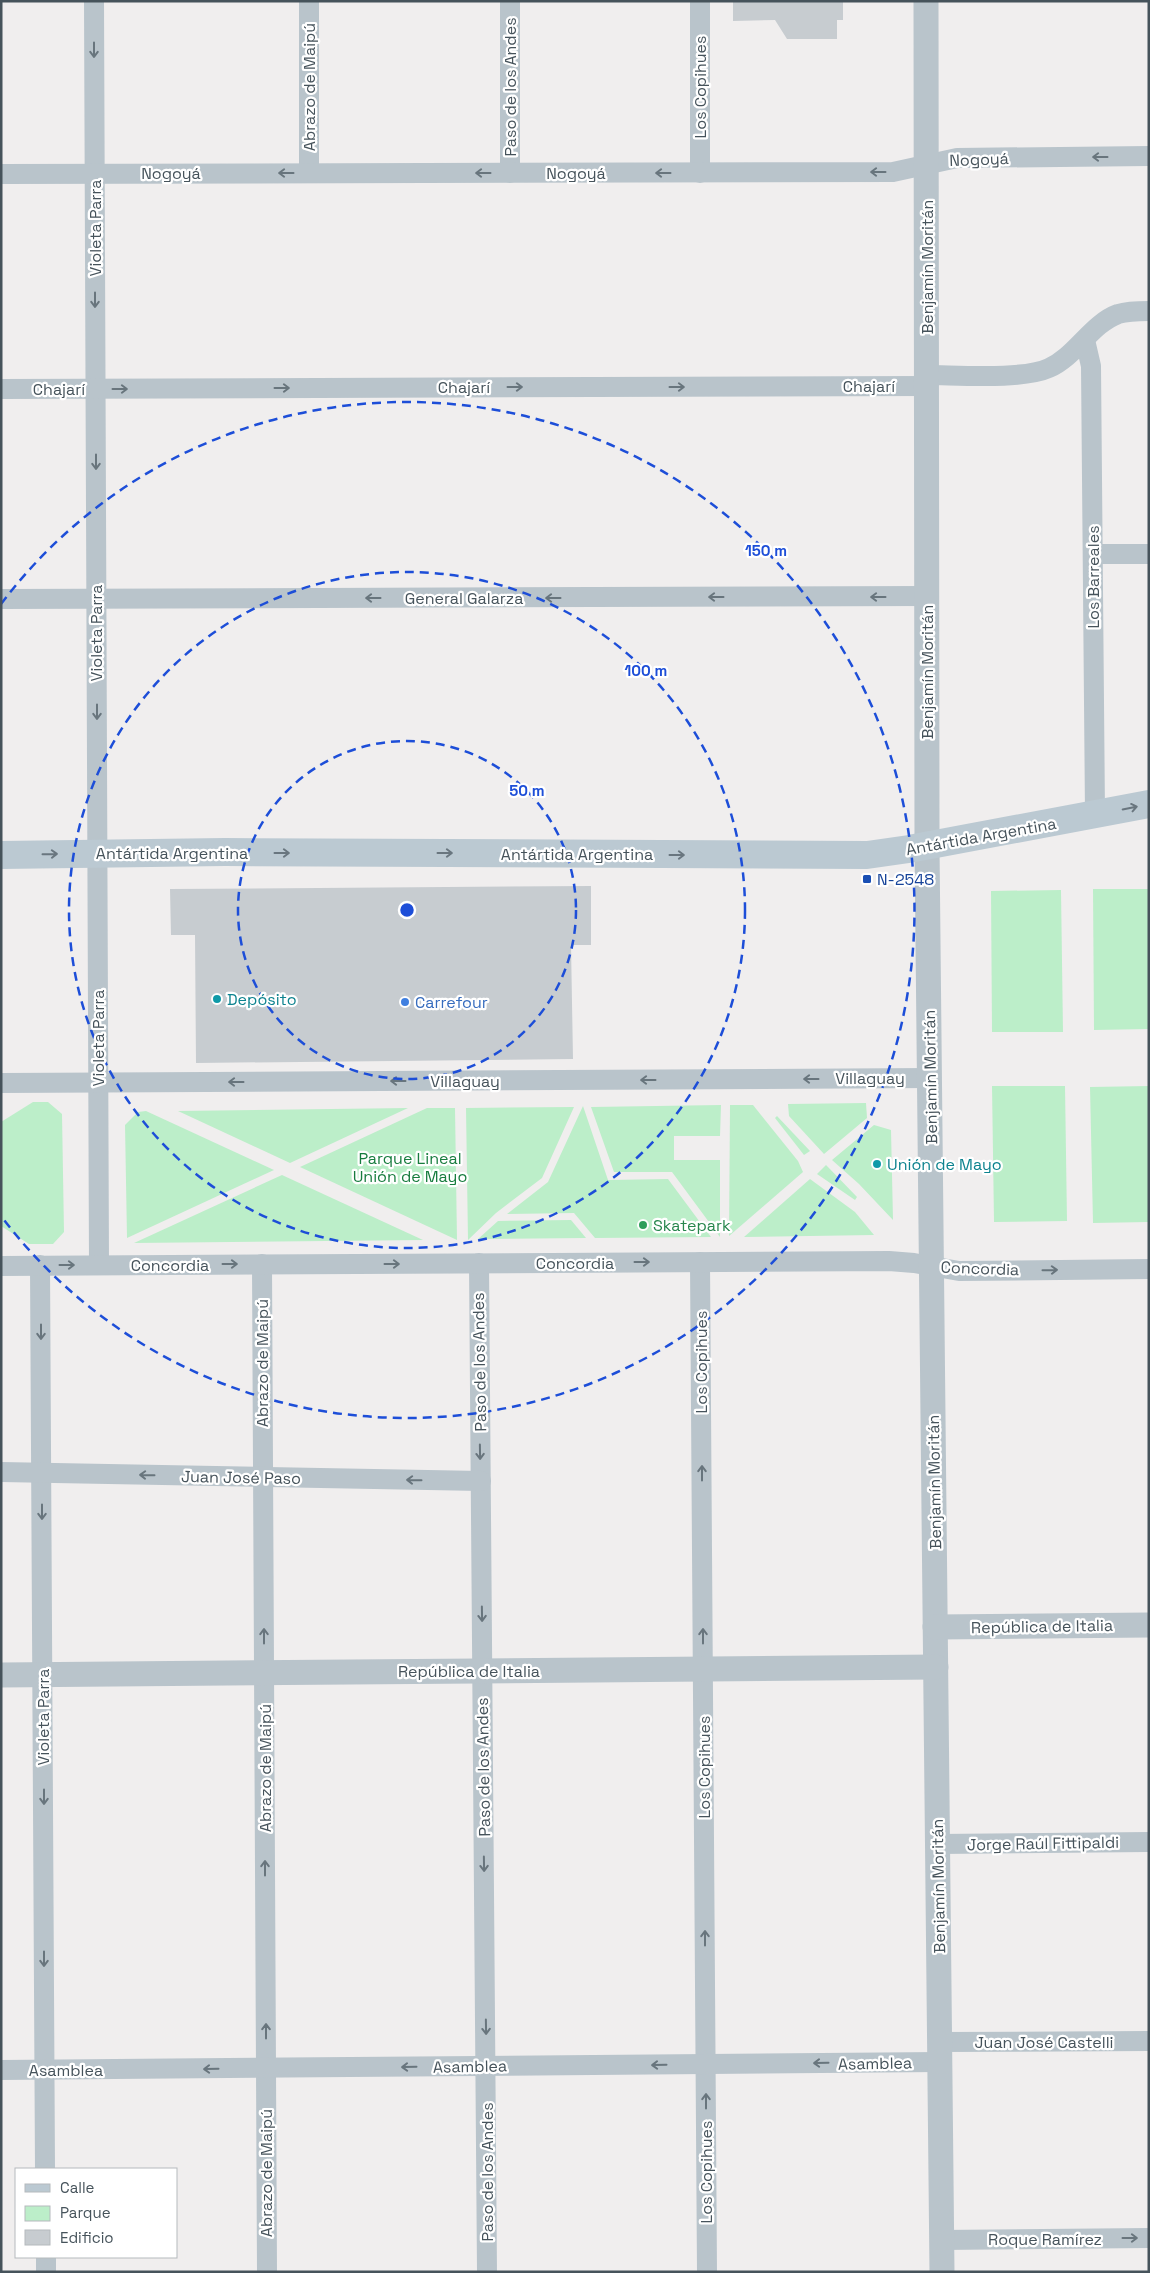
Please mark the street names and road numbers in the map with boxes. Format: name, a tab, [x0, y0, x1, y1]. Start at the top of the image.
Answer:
street label: Paso de los Andes	[500, 17, 521, 157]
street label: Abrazo de Maipú	[299, 23, 320, 151]
street label: Los Copihues	[690, 36, 711, 138]
street label: Nogoyá	[949, 148, 1009, 171]
street label: Nogoyá	[141, 163, 201, 184]
street label: Nogoyá	[546, 163, 606, 184]
street label: Violeta Parra	[85, 179, 106, 277]
street label: Benjamín Moritán	[917, 200, 938, 334]
street label: Chajarí	[843, 376, 895, 397]
street label: Chajarí	[438, 377, 490, 398]
street label: Chajarí	[33, 379, 85, 400]
street label: Los Barreales	[1083, 525, 1104, 629]
street label: Violeta Parra	[86, 584, 107, 682]
street label: General Galarza	[405, 588, 523, 609]
street label: Benjamín Moritán	[917, 605, 938, 739]
street label: Antártida Argentina	[904, 813, 1058, 860]
street label: Antártida Argentina	[96, 843, 248, 864]
street label: Antártida Argentina	[501, 844, 653, 865]
street label: Violeta Parra	[88, 989, 109, 1087]
street label: Benjamín Moritán	[919, 1010, 942, 1144]
street label: Villaguay	[835, 1068, 905, 1089]
street label: Villaguay	[430, 1071, 500, 1092]
street label: Concordia	[536, 1253, 614, 1274]
street label: Concordia	[131, 1255, 209, 1276]
street label: Concordia	[940, 1257, 1020, 1280]
street label: Paso de los Andes	[468, 1292, 491, 1432]
street label: Abrazo de Maipú	[252, 1299, 273, 1427]
street label: Los Copihues	[691, 1311, 712, 1413]
street label: Benjamín Moritán	[923, 1415, 946, 1549]
street label: Juan José Paso	[181, 1466, 301, 1489]
street label: República de Italia	[971, 1615, 1113, 1638]
street label: República de Italia	[398, 1661, 540, 1682]
street label: Violeta Parra	[33, 1668, 54, 1766]
street label: Paso de los Andes	[472, 1697, 495, 1837]
street label: Abrazo de Maipú	[255, 1704, 276, 1832]
street label: Los Copihues	[694, 1716, 715, 1818]
street label: Benjamín Moritán	[927, 1819, 950, 1953]
street label: Jorge Raúl Fittipaldi	[967, 1832, 1119, 1855]
street label: Juan José Castelli	[975, 2032, 1113, 2053]
street label: Asamblea	[838, 2052, 912, 2075]
street label: Asamblea	[433, 2055, 507, 2078]
street label: Asamblea	[29, 2060, 103, 2081]
street label: Paso de los Andes	[477, 2102, 498, 2242]
street label: Abrazo de Maipú	[256, 2109, 277, 2237]
street label: Los Copihues	[696, 2121, 717, 2223]
street label: Roque Ramírez	[988, 2229, 1102, 2250]

